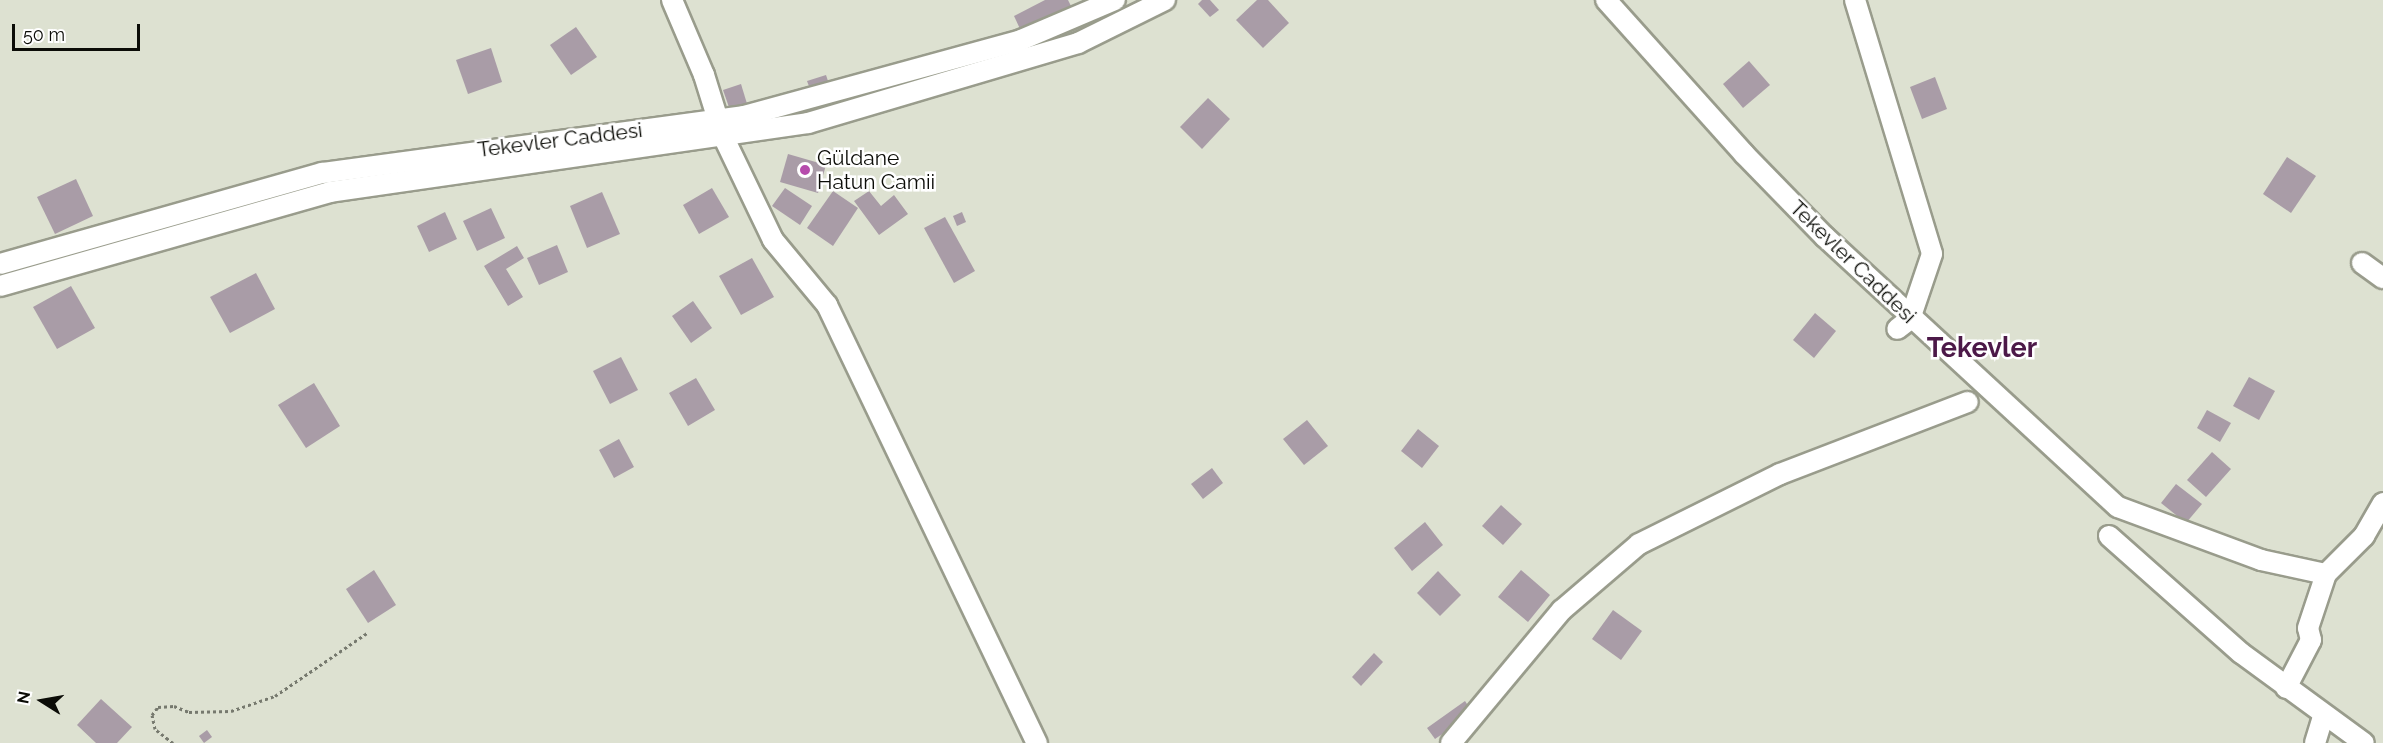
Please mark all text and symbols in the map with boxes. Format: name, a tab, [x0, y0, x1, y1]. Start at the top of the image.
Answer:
scale bar	[15, 12, 142, 50]
text: 50 m	[23, 24, 65, 45]
street label: Tekevler Caddesi	[476, 117, 644, 163]
place label: Güldane Hatun Camii	[817, 145, 935, 195]
marker: Güldane Hatun Camii	[798, 163, 812, 177]
street label: Tekevler Caddesi	[1784, 195, 1922, 329]
district label: Tekevler	[1927, 332, 2037, 364]
north arrow	[12, 671, 72, 731]
text: N	[13, 690, 34, 705]

